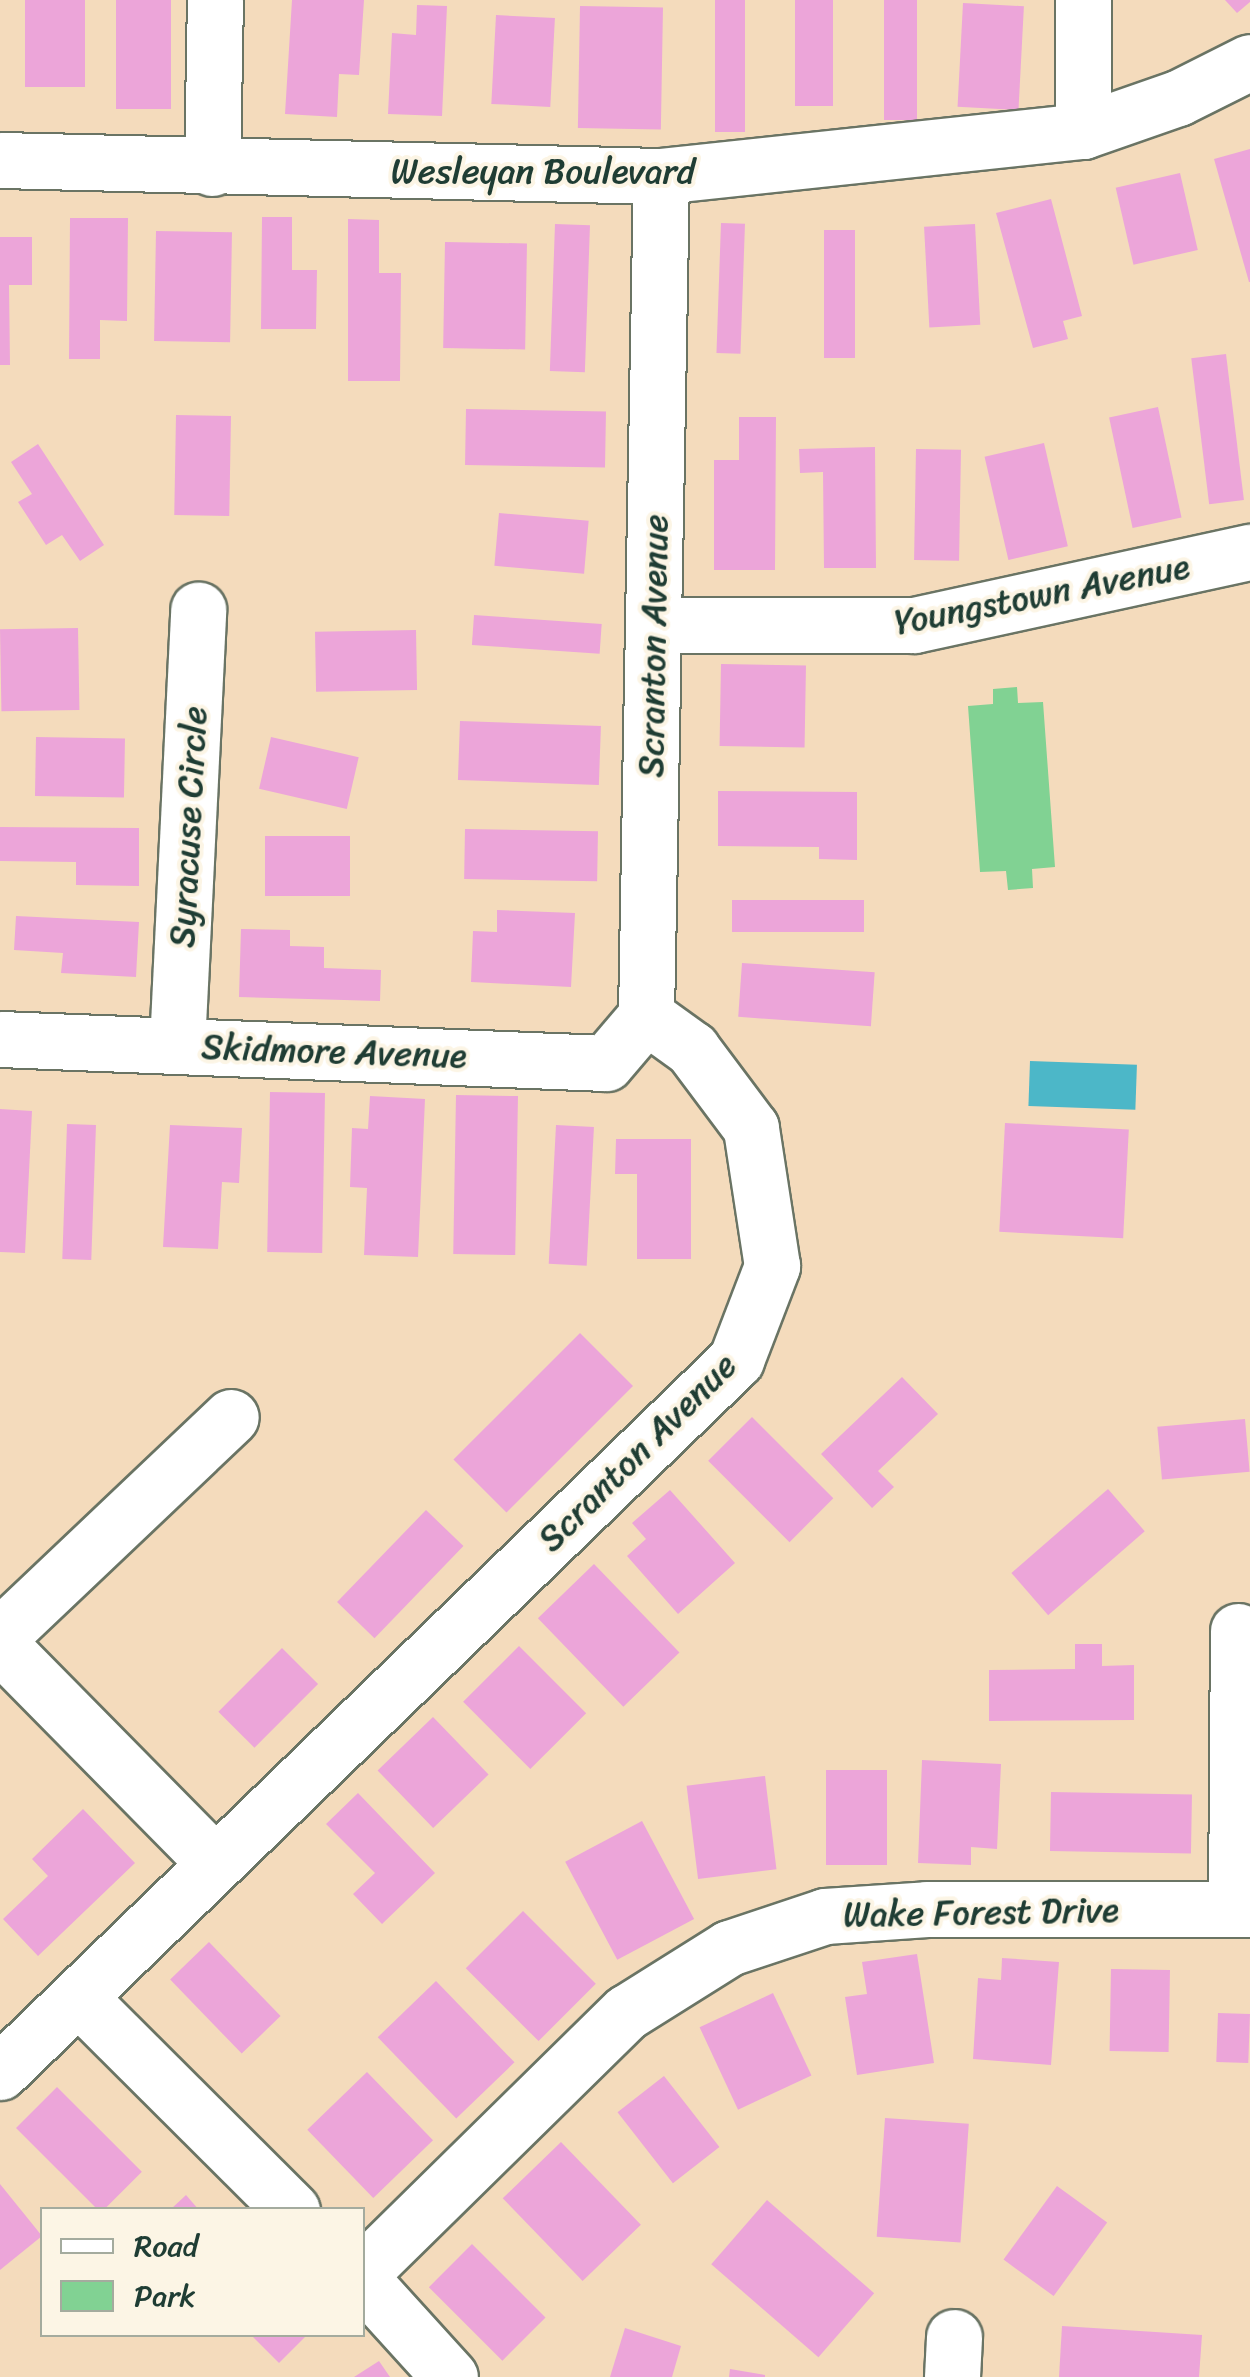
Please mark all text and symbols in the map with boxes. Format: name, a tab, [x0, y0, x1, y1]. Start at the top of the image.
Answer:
street label: Wesleyan Boulevard	[391, 150, 695, 192]
street label: Scranton Avenue	[630, 514, 676, 778]
street label: Youngstown Avenue	[891, 545, 1193, 643]
street label: Syracuse Circle	[161, 705, 215, 949]
street label: Skidmore Avenue	[201, 1025, 467, 1077]
street label: Scranton Avenue	[529, 1344, 745, 1560]
street label: Wake Forest Drive	[842, 1889, 1120, 1935]
legend	[40, 2207, 365, 2337]
text: Road	[134, 2219, 198, 2273]
text: Park	[134, 2269, 196, 2323]

